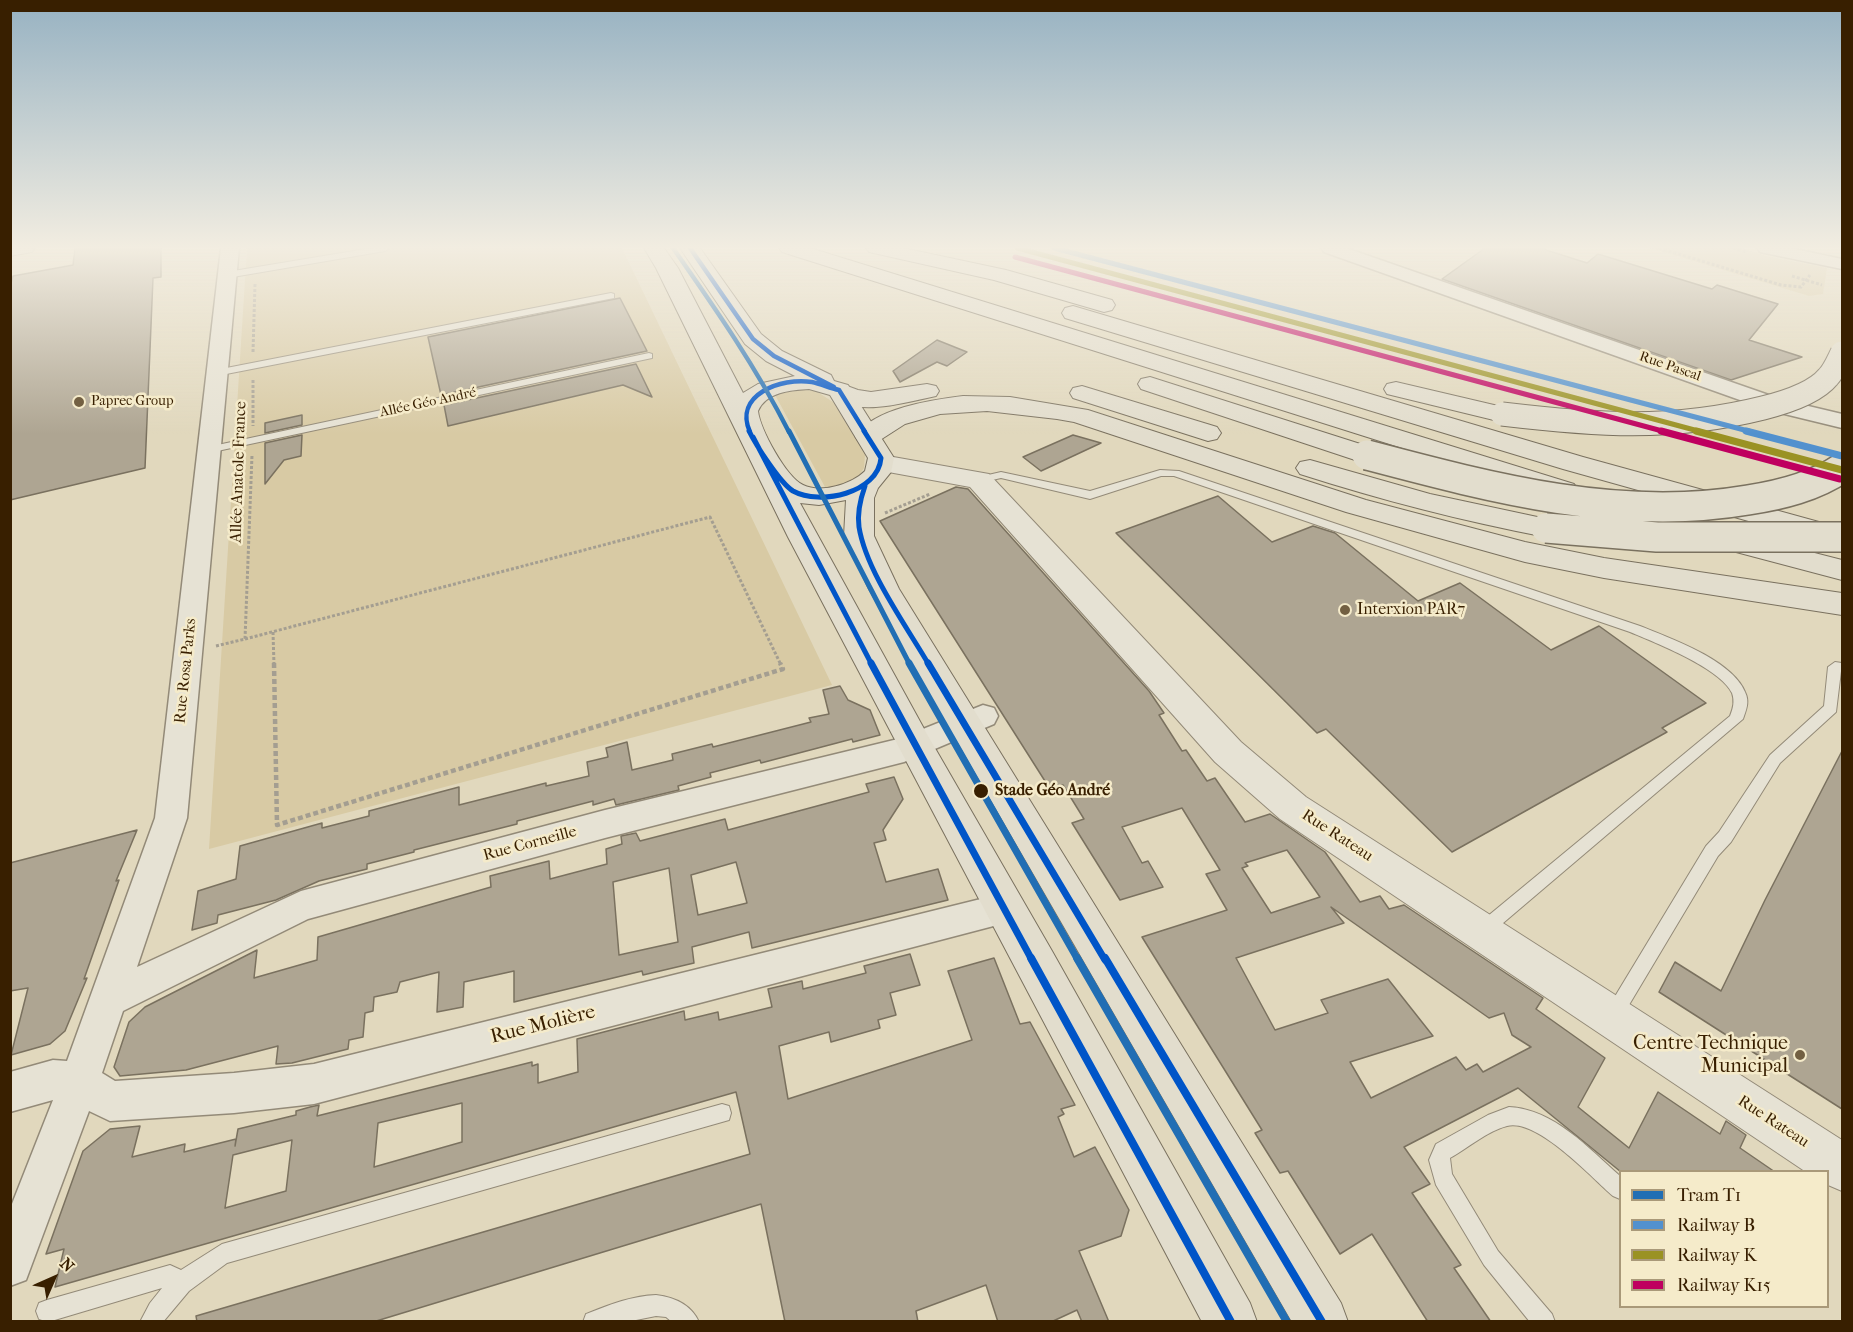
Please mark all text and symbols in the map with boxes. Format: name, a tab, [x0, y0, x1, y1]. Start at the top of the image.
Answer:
street label: Rue Pascal	[1637, 349, 1703, 385]
street label: Allée Géo André	[378, 385, 478, 421]
place label: Paprec Group	[91, 394, 174, 410]
marker: Paprec Group	[72, 395, 86, 409]
street label: Allée Anatole France	[227, 401, 251, 543]
place label: Interxion PAR7	[1357, 600, 1465, 620]
marker: Interxion PAR7	[1338, 603, 1352, 617]
street label: Rue Rosa Parks	[171, 617, 201, 725]
place label: Stade Géo André	[995, 781, 1110, 801]
marker: Stade Géo André	[972, 782, 990, 800]
street label: Rue Rateau	[1298, 806, 1376, 866]
street label: Rue Corneille	[481, 822, 579, 866]
street label: Rue Molière	[488, 1000, 598, 1050]
place label: Centre Technique Municipal	[1633, 1032, 1788, 1079]
marker: Centre Technique Municipal	[1793, 1048, 1807, 1062]
street label: Rue Rateau	[1734, 1092, 1812, 1152]
legend	[1619, 1170, 1829, 1308]
text: Tram T1	[1677, 1185, 1741, 1206]
text: Railway B	[1677, 1215, 1755, 1236]
text: Railway K	[1677, 1245, 1757, 1266]
north arrow	[24, 1248, 84, 1308]
text: N	[56, 1254, 78, 1276]
text: Railway K15	[1677, 1275, 1771, 1296]

